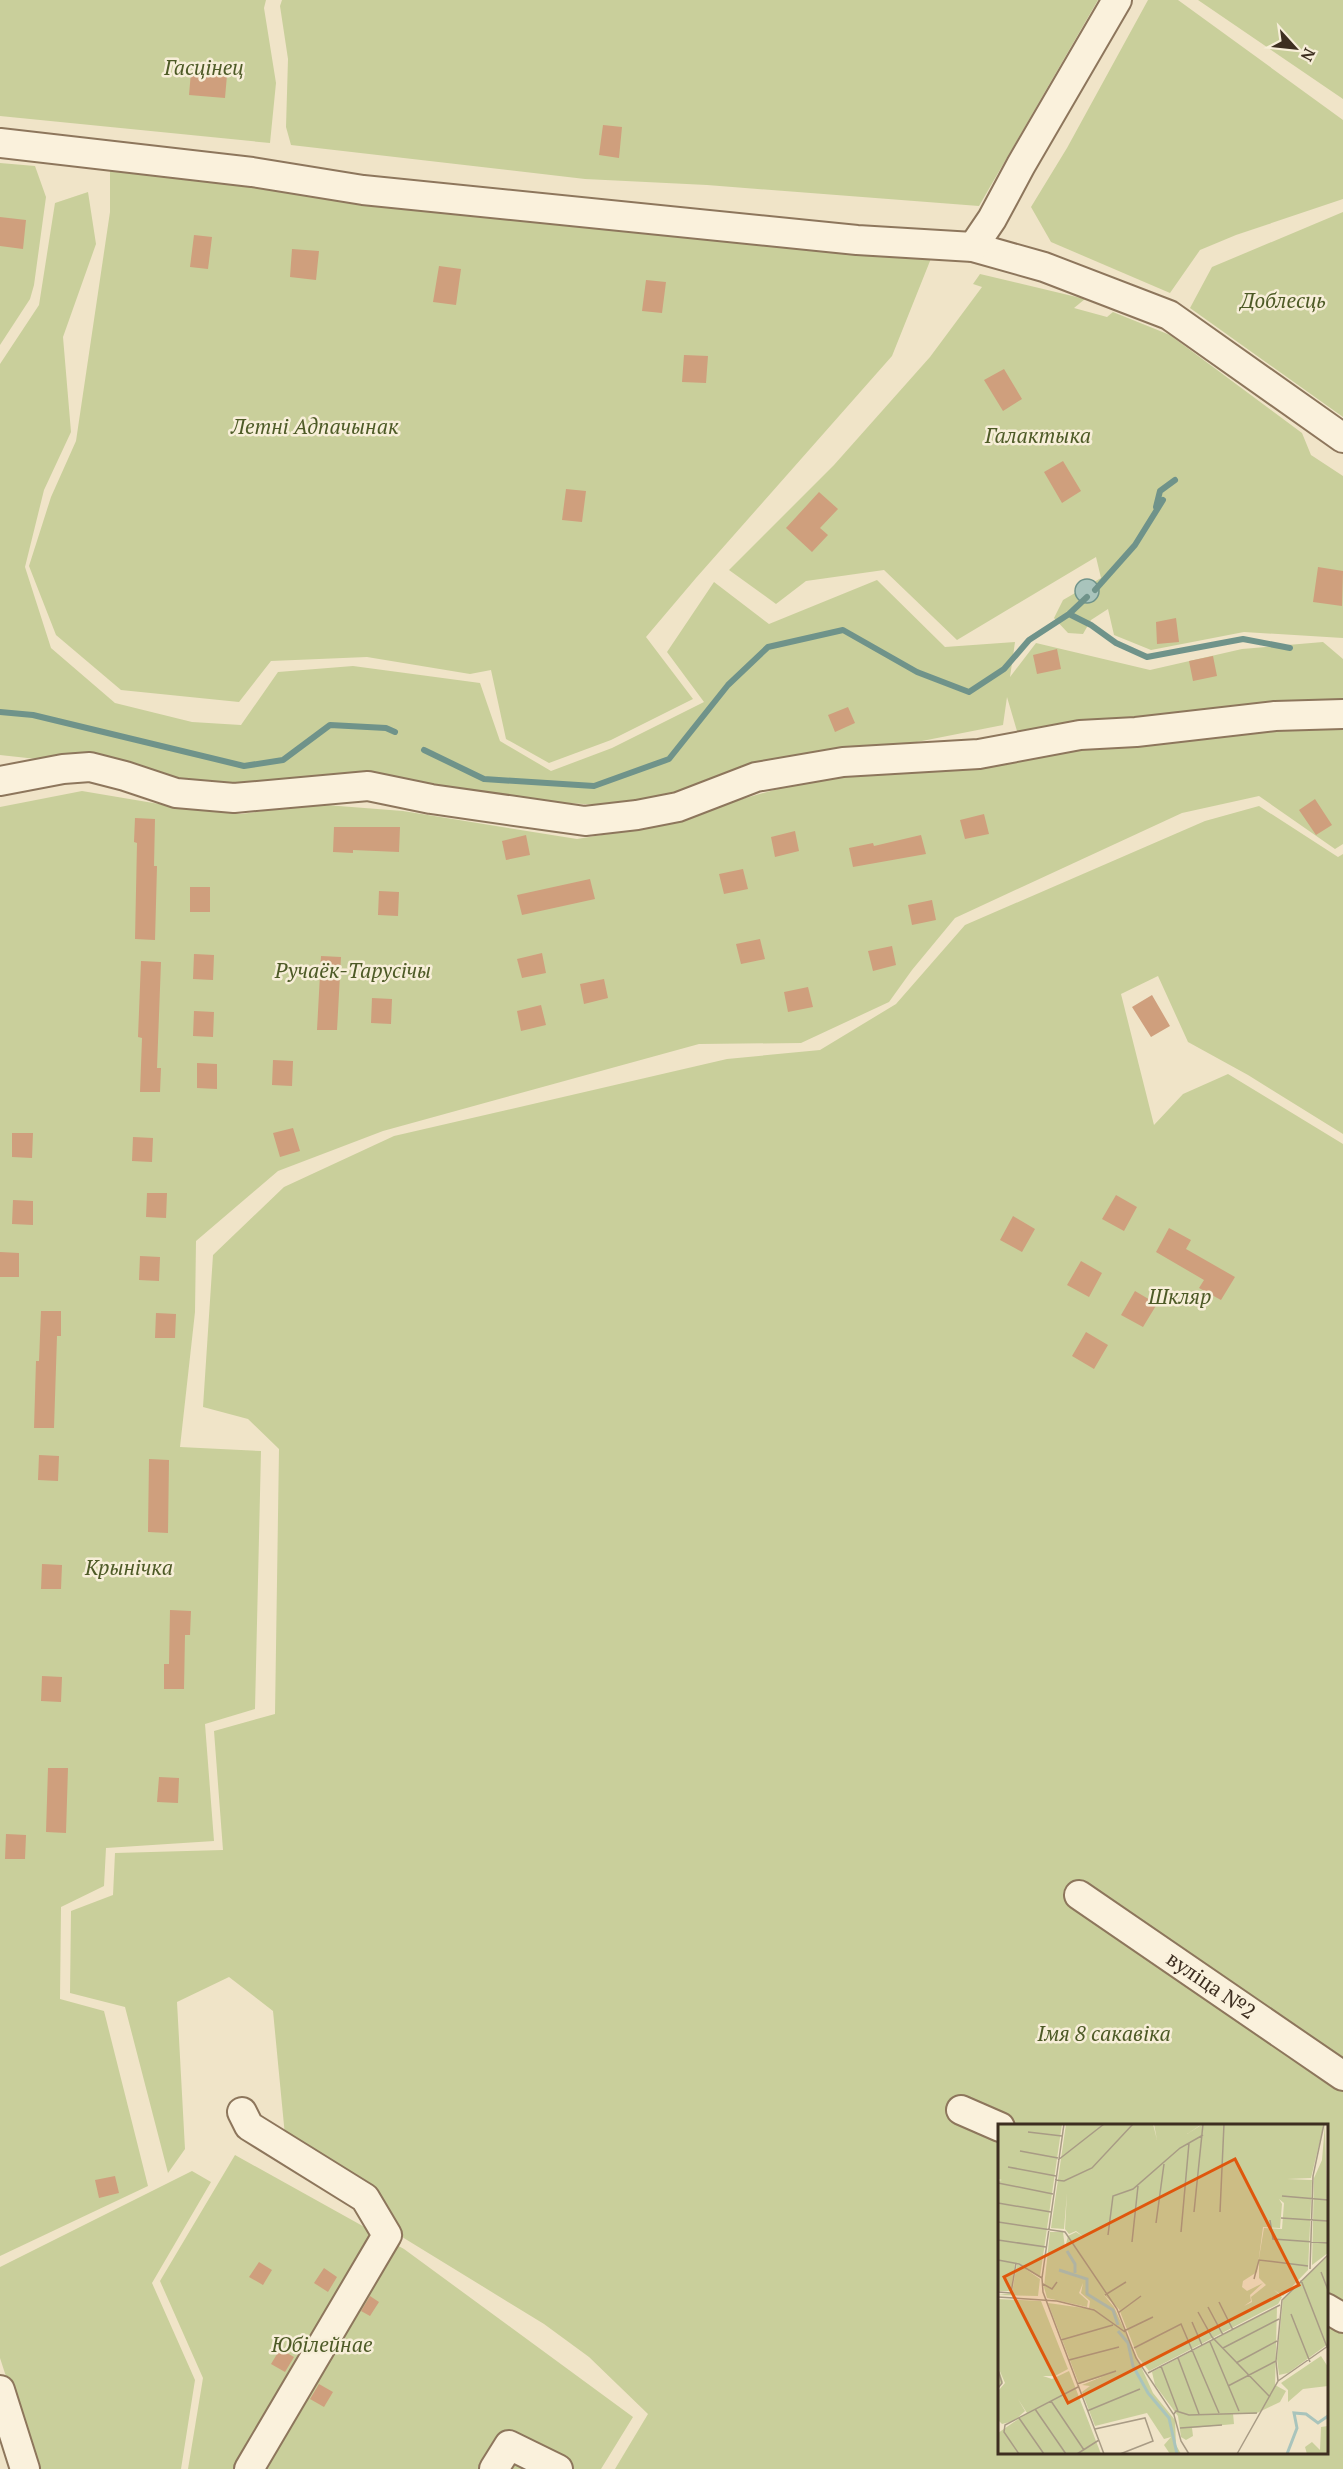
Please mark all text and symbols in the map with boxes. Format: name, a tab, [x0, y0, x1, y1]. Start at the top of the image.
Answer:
north arrow	[1265, 18, 1325, 78]
text: N	[1296, 44, 1321, 65]
park label: Гасцінец	[163, 53, 244, 81]
park label: Доблесць	[1238, 286, 1326, 314]
park label: Летні Адпачынак	[230, 412, 399, 440]
park label: Галактыка	[984, 421, 1091, 449]
park label: Ручаёк-Тарусічы	[274, 956, 431, 984]
park label: Шкляр	[1148, 1282, 1211, 1310]
park label: Крынічка	[84, 1553, 173, 1581]
street label: вуліца №2	[1161, 1944, 1262, 2025]
park label: Імя 8 сакавіка	[1036, 2019, 1171, 2047]
inset map	[998, 2124, 1328, 2454]
park label: Юбілейнае	[271, 2330, 373, 2358]

